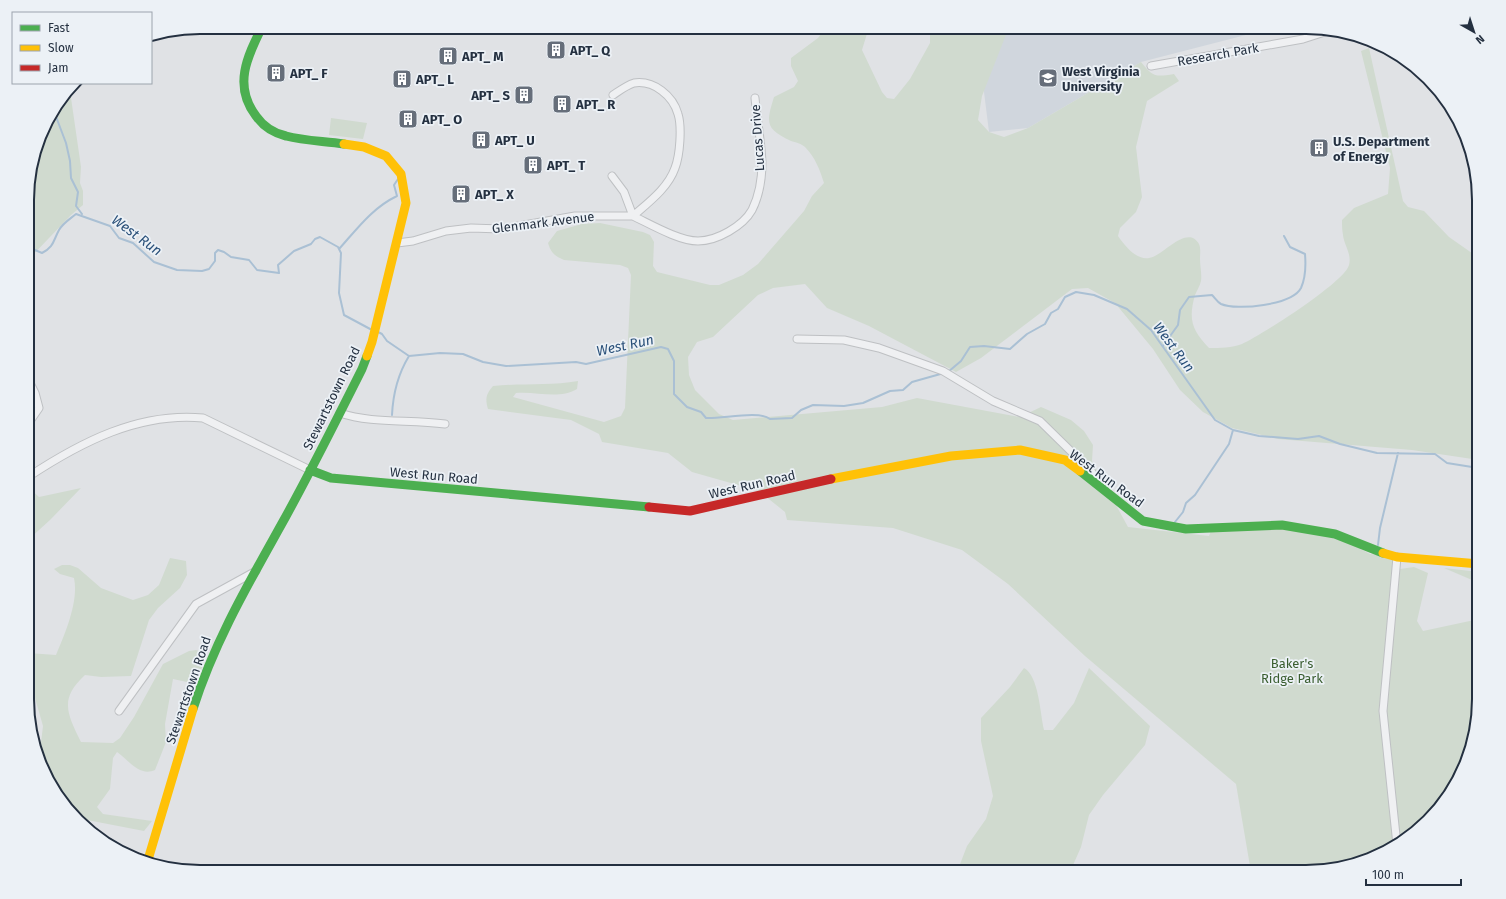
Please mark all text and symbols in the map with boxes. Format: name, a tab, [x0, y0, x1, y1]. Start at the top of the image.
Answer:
legend	[12, 12, 152, 84]
north arrow	[1454, 12, 1494, 52]
text: Fast	[48, 21, 70, 35]
text: N	[1473, 32, 1487, 47]
building icon: APT_ Q	[545, 39, 567, 61]
street label: Research Park	[1176, 40, 1260, 69]
text: Slow	[48, 41, 74, 55]
place label: APT_ Q	[569, 43, 611, 58]
building icon: APT_ M	[437, 45, 459, 67]
place label: APT_ M	[461, 49, 504, 64]
text: Jam	[48, 61, 68, 75]
building icon: APT_ F	[265, 62, 287, 84]
place label: West Virginia University	[1062, 64, 1140, 94]
place label: APT_ F	[289, 66, 328, 81]
school or university icon: West Virginia University	[1037, 67, 1059, 89]
building icon: APT_ L	[391, 68, 413, 90]
place label: APT_ L	[415, 72, 454, 87]
building icon: APT_ S	[513, 84, 535, 106]
place label: APT_ S	[470, 88, 511, 103]
building icon: APT_ R	[551, 93, 573, 115]
place label: APT_ R	[575, 97, 616, 112]
street label: Lucas Drive	[748, 104, 767, 172]
building icon: APT_ O	[397, 108, 419, 130]
place label: APT_ O	[421, 112, 462, 127]
building icon: APT_ U	[470, 129, 492, 151]
place label: APT_ U	[494, 133, 535, 148]
place label: U.S. Department of Energy	[1333, 134, 1430, 164]
building icon: U.S. Department of Energy	[1308, 137, 1330, 159]
building icon: APT_ T	[522, 154, 544, 176]
place label: APT_ T	[546, 158, 585, 173]
building icon: APT_ X	[450, 183, 472, 205]
place label: APT_ X	[474, 187, 514, 202]
street label: Glenmark Avenue	[491, 209, 595, 236]
water label: West Run	[108, 211, 165, 259]
water label: West Run	[1149, 319, 1198, 376]
water label: West Run	[595, 331, 655, 360]
street label: Stewartstown Road	[300, 344, 363, 452]
street label: West Run Road	[1067, 446, 1147, 510]
street label: West Run Road	[389, 464, 479, 487]
street label: West Run Road	[707, 467, 797, 502]
street label: Stewartstown Road	[163, 634, 214, 746]
park label: Baker's Ridge Park	[1261, 656, 1323, 686]
scale bar	[1366, 861, 1461, 887]
text: 100 m	[1372, 868, 1404, 882]

